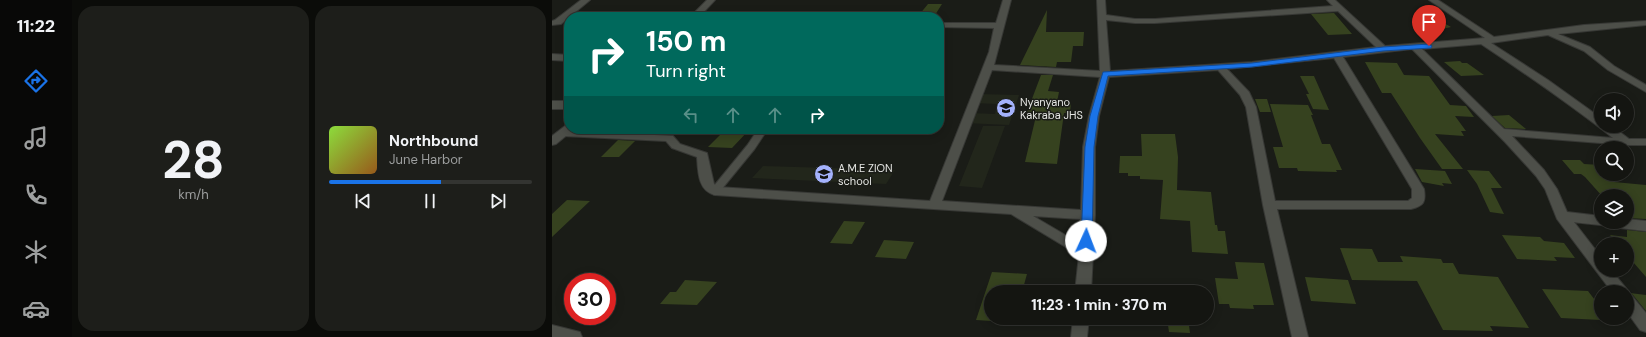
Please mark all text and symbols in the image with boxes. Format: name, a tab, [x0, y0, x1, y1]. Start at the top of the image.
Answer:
pin	[1412, 5, 1446, 46]
icon: arrive	[1418, 11, 1440, 33]
text: 11:22	[17, 14, 55, 38]
text: 150 m	[646, 23, 726, 60]
icon: right	[580, 28, 632, 80]
text: Turn right	[646, 59, 726, 83]
icon: directions	[22, 67, 50, 95]
map controls	[1594, 93, 1634, 325]
button: sound	[1594, 93, 1634, 133]
place label: Nyanyano Kakraba JHS	[1020, 95, 1083, 122]
school or university icon: Nyanyano Kakraba JHS	[995, 97, 1017, 119]
icon: left	[680, 104, 702, 126]
icon: ahead	[722, 104, 744, 126]
icon: ahead	[764, 104, 786, 126]
icon: right	[806, 104, 828, 126]
icon: music	[22, 124, 50, 152]
text: 28	[162, 126, 225, 194]
text: Northbound	[389, 131, 478, 151]
button: search	[1594, 141, 1634, 181]
text: June Harbor	[389, 151, 463, 168]
place label: A.M.E ZION school	[838, 161, 893, 188]
school or university icon: A.M.E ZION school	[813, 163, 835, 185]
icon: phone	[22, 181, 50, 209]
text: km/h	[178, 186, 209, 203]
button: layers	[1594, 189, 1634, 229]
icon: previous	[352, 190, 374, 212]
icon: pause	[419, 190, 441, 212]
icon: next	[487, 190, 509, 212]
position arrow	[1065, 220, 1107, 262]
button: +	[1594, 237, 1634, 277]
icon: climate	[22, 238, 50, 266]
speed limit sign: 30	[564, 273, 616, 325]
button: −	[1594, 285, 1634, 325]
icon: car	[22, 295, 50, 323]
text: 11:23 · 1 min · 370 m	[1031, 295, 1167, 315]

